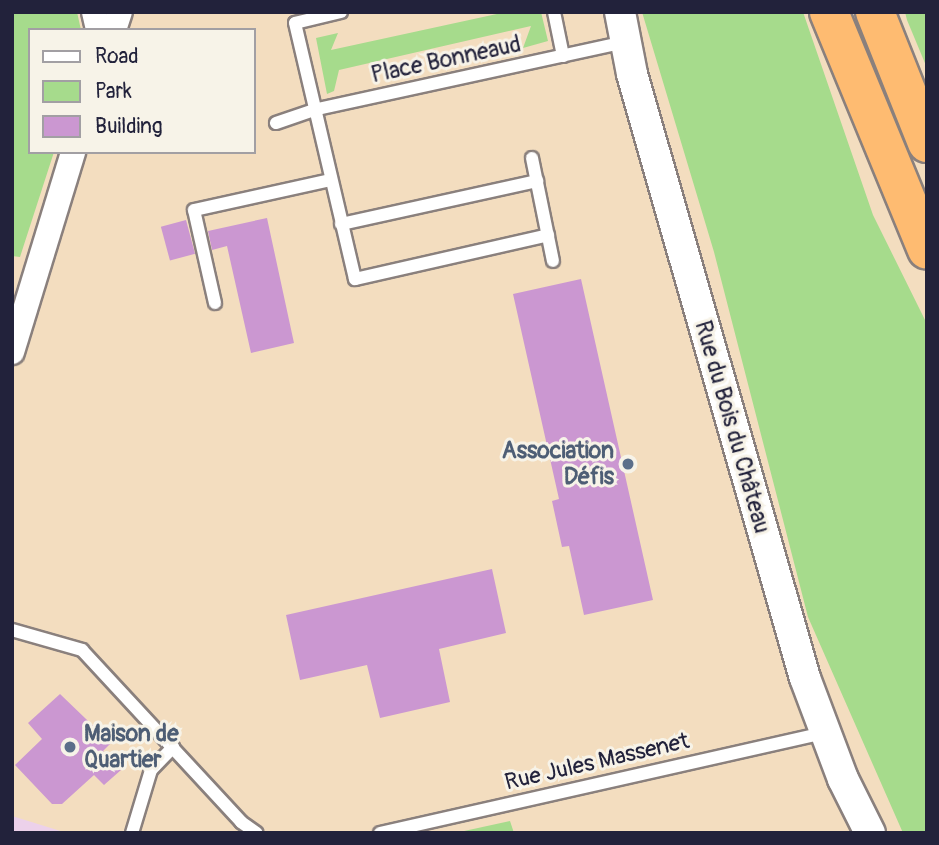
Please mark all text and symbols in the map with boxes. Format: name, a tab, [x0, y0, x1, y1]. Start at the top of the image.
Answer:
legend	[28, 28, 256, 154]
street label: Place Bonneaud	[369, 31, 523, 89]
text: Road	[95, 43, 139, 70]
text: Park	[95, 78, 132, 105]
text: Building	[95, 113, 162, 140]
street label: Rue du Bois du Château	[688, 318, 776, 536]
place label: Association Défis	[502, 437, 614, 491]
marker: Association Défis	[620, 456, 636, 472]
place label: Maison de Quartier	[84, 720, 179, 774]
street label: Rue Jules Massenet	[502, 727, 692, 797]
marker: Maison de Quartier	[62, 739, 78, 755]

